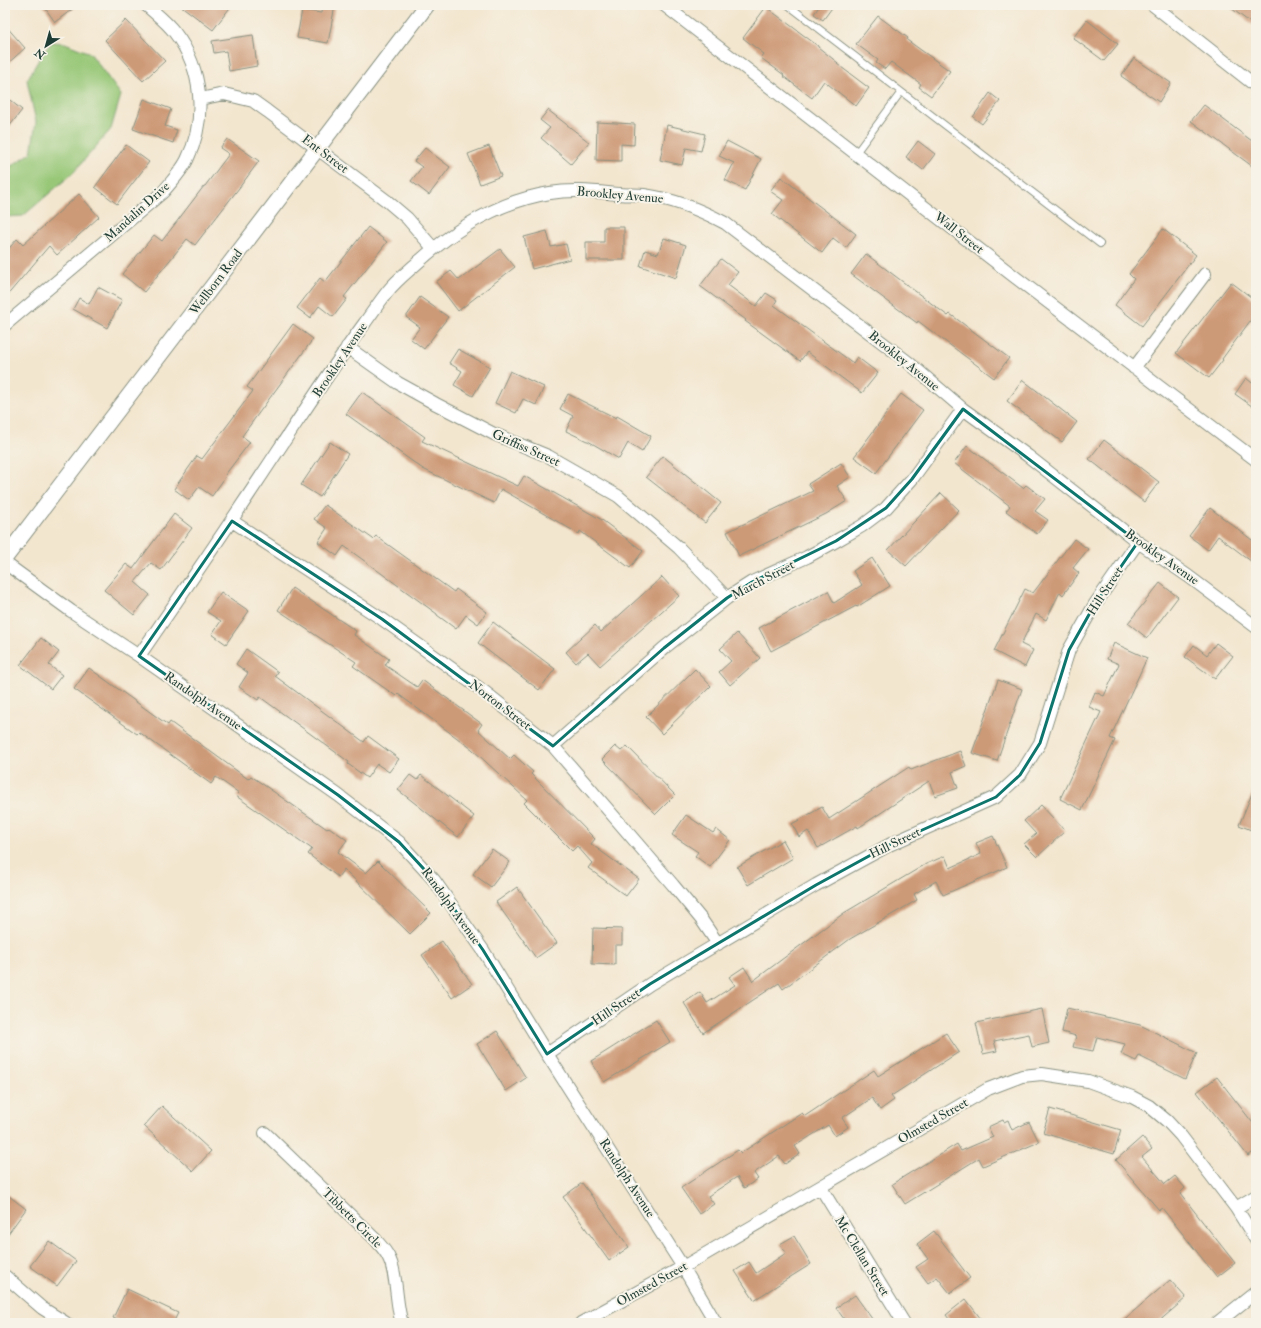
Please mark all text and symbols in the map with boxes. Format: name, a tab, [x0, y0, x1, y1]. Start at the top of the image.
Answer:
north arrow	[26, 26, 66, 66]
text: N	[32, 45, 49, 62]
street label: Ent Street	[299, 131, 351, 177]
street label: Mandalin Drive	[101, 178, 173, 245]
street label: Brookley Avenue	[576, 183, 664, 208]
street label: Wall Street	[930, 208, 987, 257]
street label: Wellborn Road	[185, 245, 246, 319]
street label: Brookley Avenue	[309, 319, 372, 401]
street label: Brookley Avenue	[865, 327, 943, 396]
street label: Griffiss Street	[490, 426, 562, 470]
street label: Brookley Avenue	[1121, 526, 1203, 590]
street label: March Street	[729, 557, 797, 603]
street label: Hill Street	[1083, 564, 1127, 618]
street label: Randolph Avenue	[161, 668, 245, 735]
street label: Norton Street	[466, 676, 534, 734]
street label: Hill Street	[867, 824, 923, 862]
street label: Randolph Avenue	[417, 865, 485, 949]
street label: Hill Street	[589, 985, 643, 1029]
street label: Olmsted Street	[895, 1094, 971, 1148]
street label: Randolph Avenue	[595, 1136, 659, 1221]
street label: Tibbetts Circle	[319, 1185, 386, 1252]
street label: Mc Clellan Street	[831, 1213, 893, 1299]
street label: Olmsted Street	[614, 1258, 690, 1310]

